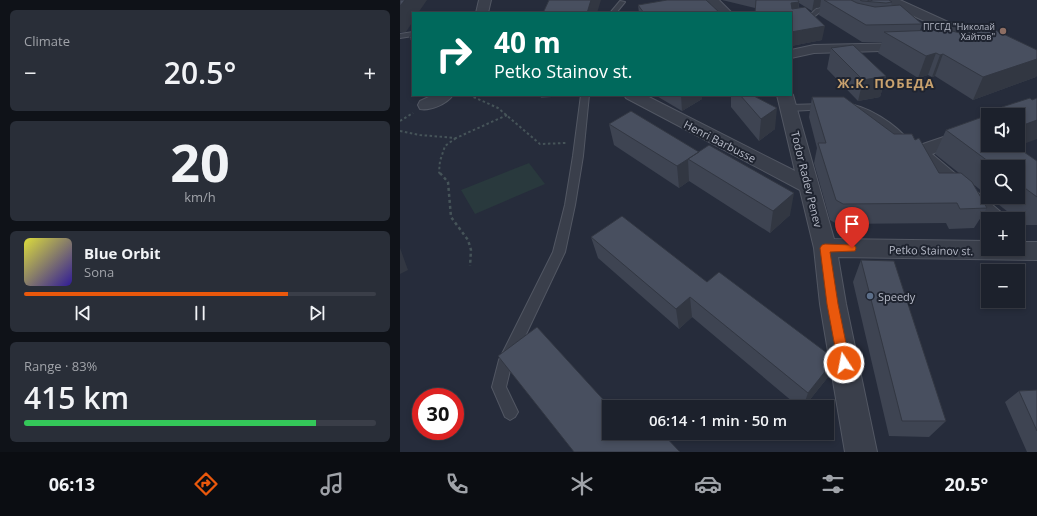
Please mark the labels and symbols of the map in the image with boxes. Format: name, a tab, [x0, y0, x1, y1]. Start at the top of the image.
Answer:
place label: ПГСГД "Николай Хайтов"	[923, 20, 995, 43]
marker: ПГСГД "Николай Хайтов"	[998, 26, 1008, 36]
district label: Ж.К. ПОБЕДА	[837, 74, 935, 92]
street label: Henri Barbusse	[681, 116, 759, 166]
street label: Todor Radev Penev	[788, 129, 826, 229]
pin	[835, 207, 869, 248]
street label: Petko Stainov st.	[889, 242, 974, 258]
place label: Speedy	[878, 289, 916, 304]
marker: Speedy	[865, 291, 875, 301]
position arrow	[823, 342, 865, 384]
speed limit sign: 30	[412, 388, 464, 440]

